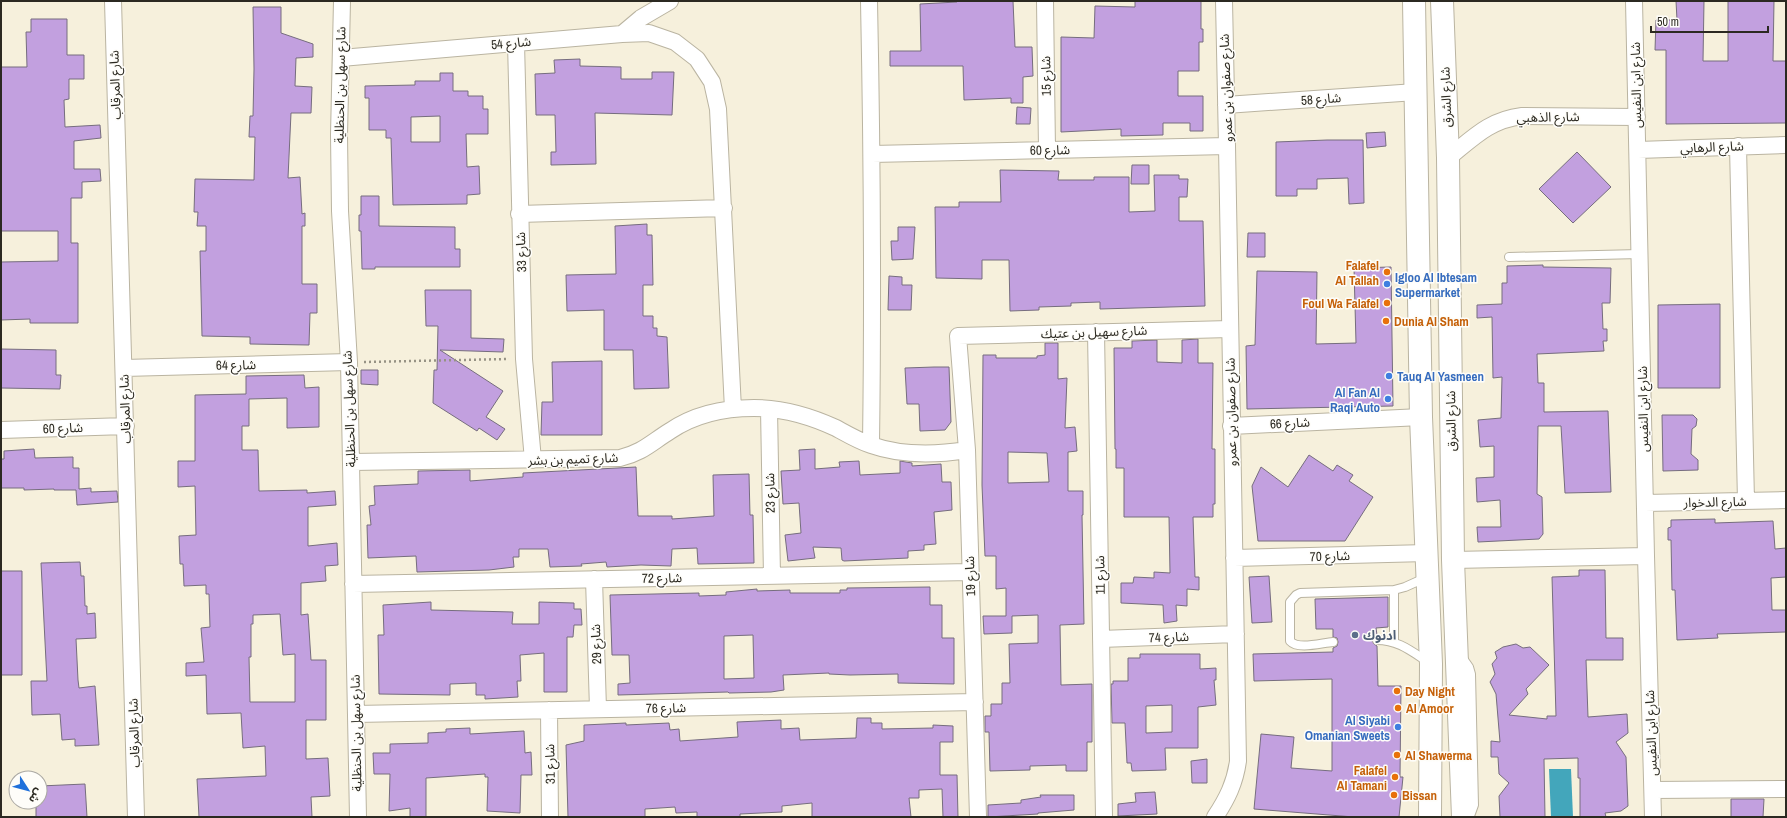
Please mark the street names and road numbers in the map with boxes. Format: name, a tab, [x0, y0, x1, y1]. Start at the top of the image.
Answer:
street label: شارع سهل بن الحنظلية	[330, 26, 352, 144]
street label: شارع 54	[490, 33, 532, 55]
street label: شارع صفوان بن عمرو	[1216, 33, 1238, 143]
street label: شارع ابن النفيس	[1627, 42, 1647, 128]
street label: شارع المرقاب	[105, 50, 127, 120]
street label: شارع 15	[1037, 56, 1057, 96]
street label: شارع الشرق	[1436, 66, 1458, 128]
street label: شارع 58	[1300, 89, 1342, 111]
street label: شارع الذهبي	[1516, 108, 1580, 128]
street label: شارع الرهابي	[1680, 137, 1744, 159]
street label: شارع 60	[1030, 141, 1070, 161]
street label: شارع 33	[512, 232, 532, 272]
street label: شارع سهيل بن عتيك	[1040, 322, 1148, 344]
street label: شارع سهل بن الحنظلية	[338, 350, 362, 468]
street label: شارع 64	[216, 356, 256, 376]
street label: شارع صفوان بن عمرو	[1222, 358, 1242, 466]
street label: شارع ابن النفيس	[1634, 366, 1654, 452]
street label: شارع المرقاب	[115, 374, 137, 444]
street label: شارع الشرق	[1442, 390, 1462, 451]
street label: شارع 66	[1269, 413, 1311, 435]
street label: شارع 60	[43, 419, 83, 439]
street label: شارع تميم بن بشر	[526, 449, 619, 471]
street label: شارع 23	[761, 473, 781, 513]
street label: شارع الدخوار	[1682, 493, 1747, 513]
street label: شارع 70	[1310, 547, 1350, 567]
street label: شارع 11	[1091, 555, 1111, 595]
street label: شارع 19	[961, 556, 981, 596]
street label: شارع 72	[642, 569, 682, 589]
street label: شارع 29	[587, 624, 607, 664]
street label: شارع 74	[1149, 628, 1189, 648]
street label: شارع سهل بن الحنظلية	[346, 674, 368, 792]
street label: شارع ابن النفيس	[1641, 690, 1663, 776]
street label: شارع المرقاب	[124, 698, 146, 768]
street label: شارع 76	[646, 699, 686, 719]
street label: شارع 31	[541, 744, 561, 784]

